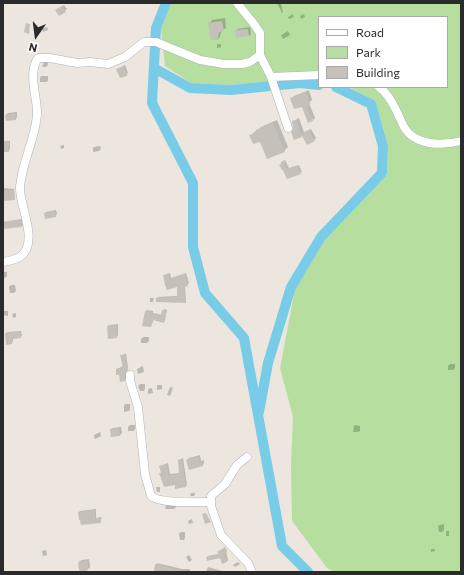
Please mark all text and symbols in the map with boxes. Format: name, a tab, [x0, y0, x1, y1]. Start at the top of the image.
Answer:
north arrow	[16, 16, 56, 56]
legend	[318, 16, 448, 88]
text: Road	[356, 25, 384, 39]
text: N	[27, 41, 39, 55]
text: Park	[356, 45, 381, 59]
text: Building	[356, 65, 400, 79]

